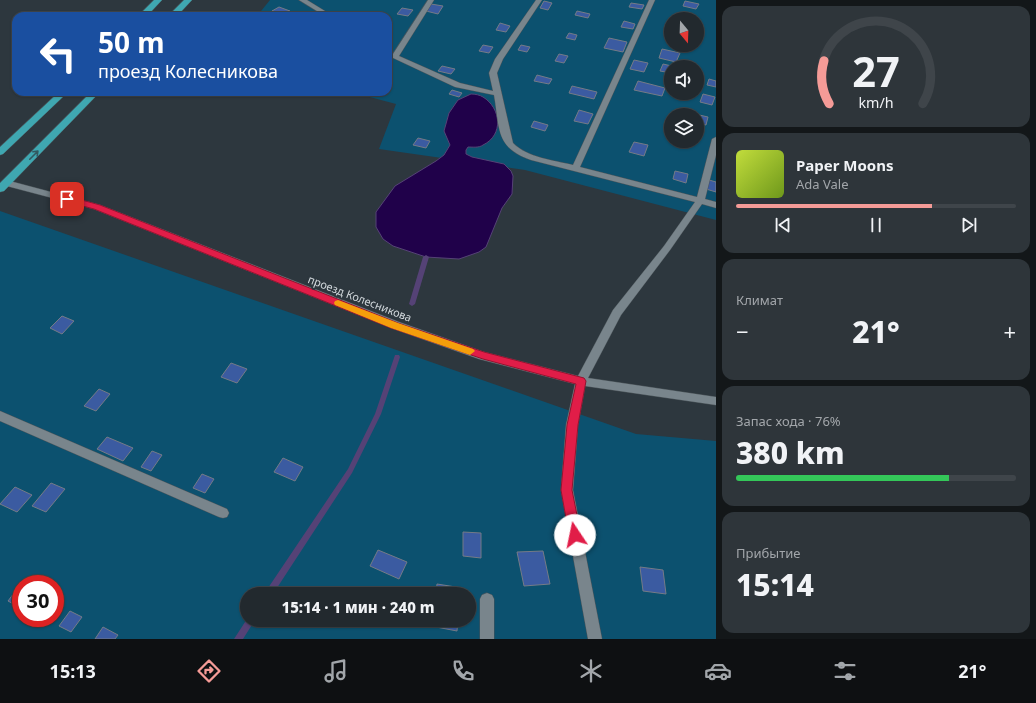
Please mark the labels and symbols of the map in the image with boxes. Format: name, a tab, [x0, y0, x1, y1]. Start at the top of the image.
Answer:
north arrow	[664, 12, 704, 52]
one-way arrow	[29, 150, 39, 160]
pin	[50, 182, 84, 216]
street label: проезд Колесникова	[306, 271, 414, 325]
position arrow	[554, 514, 596, 556]
speed limit sign: 30	[12, 575, 64, 627]

